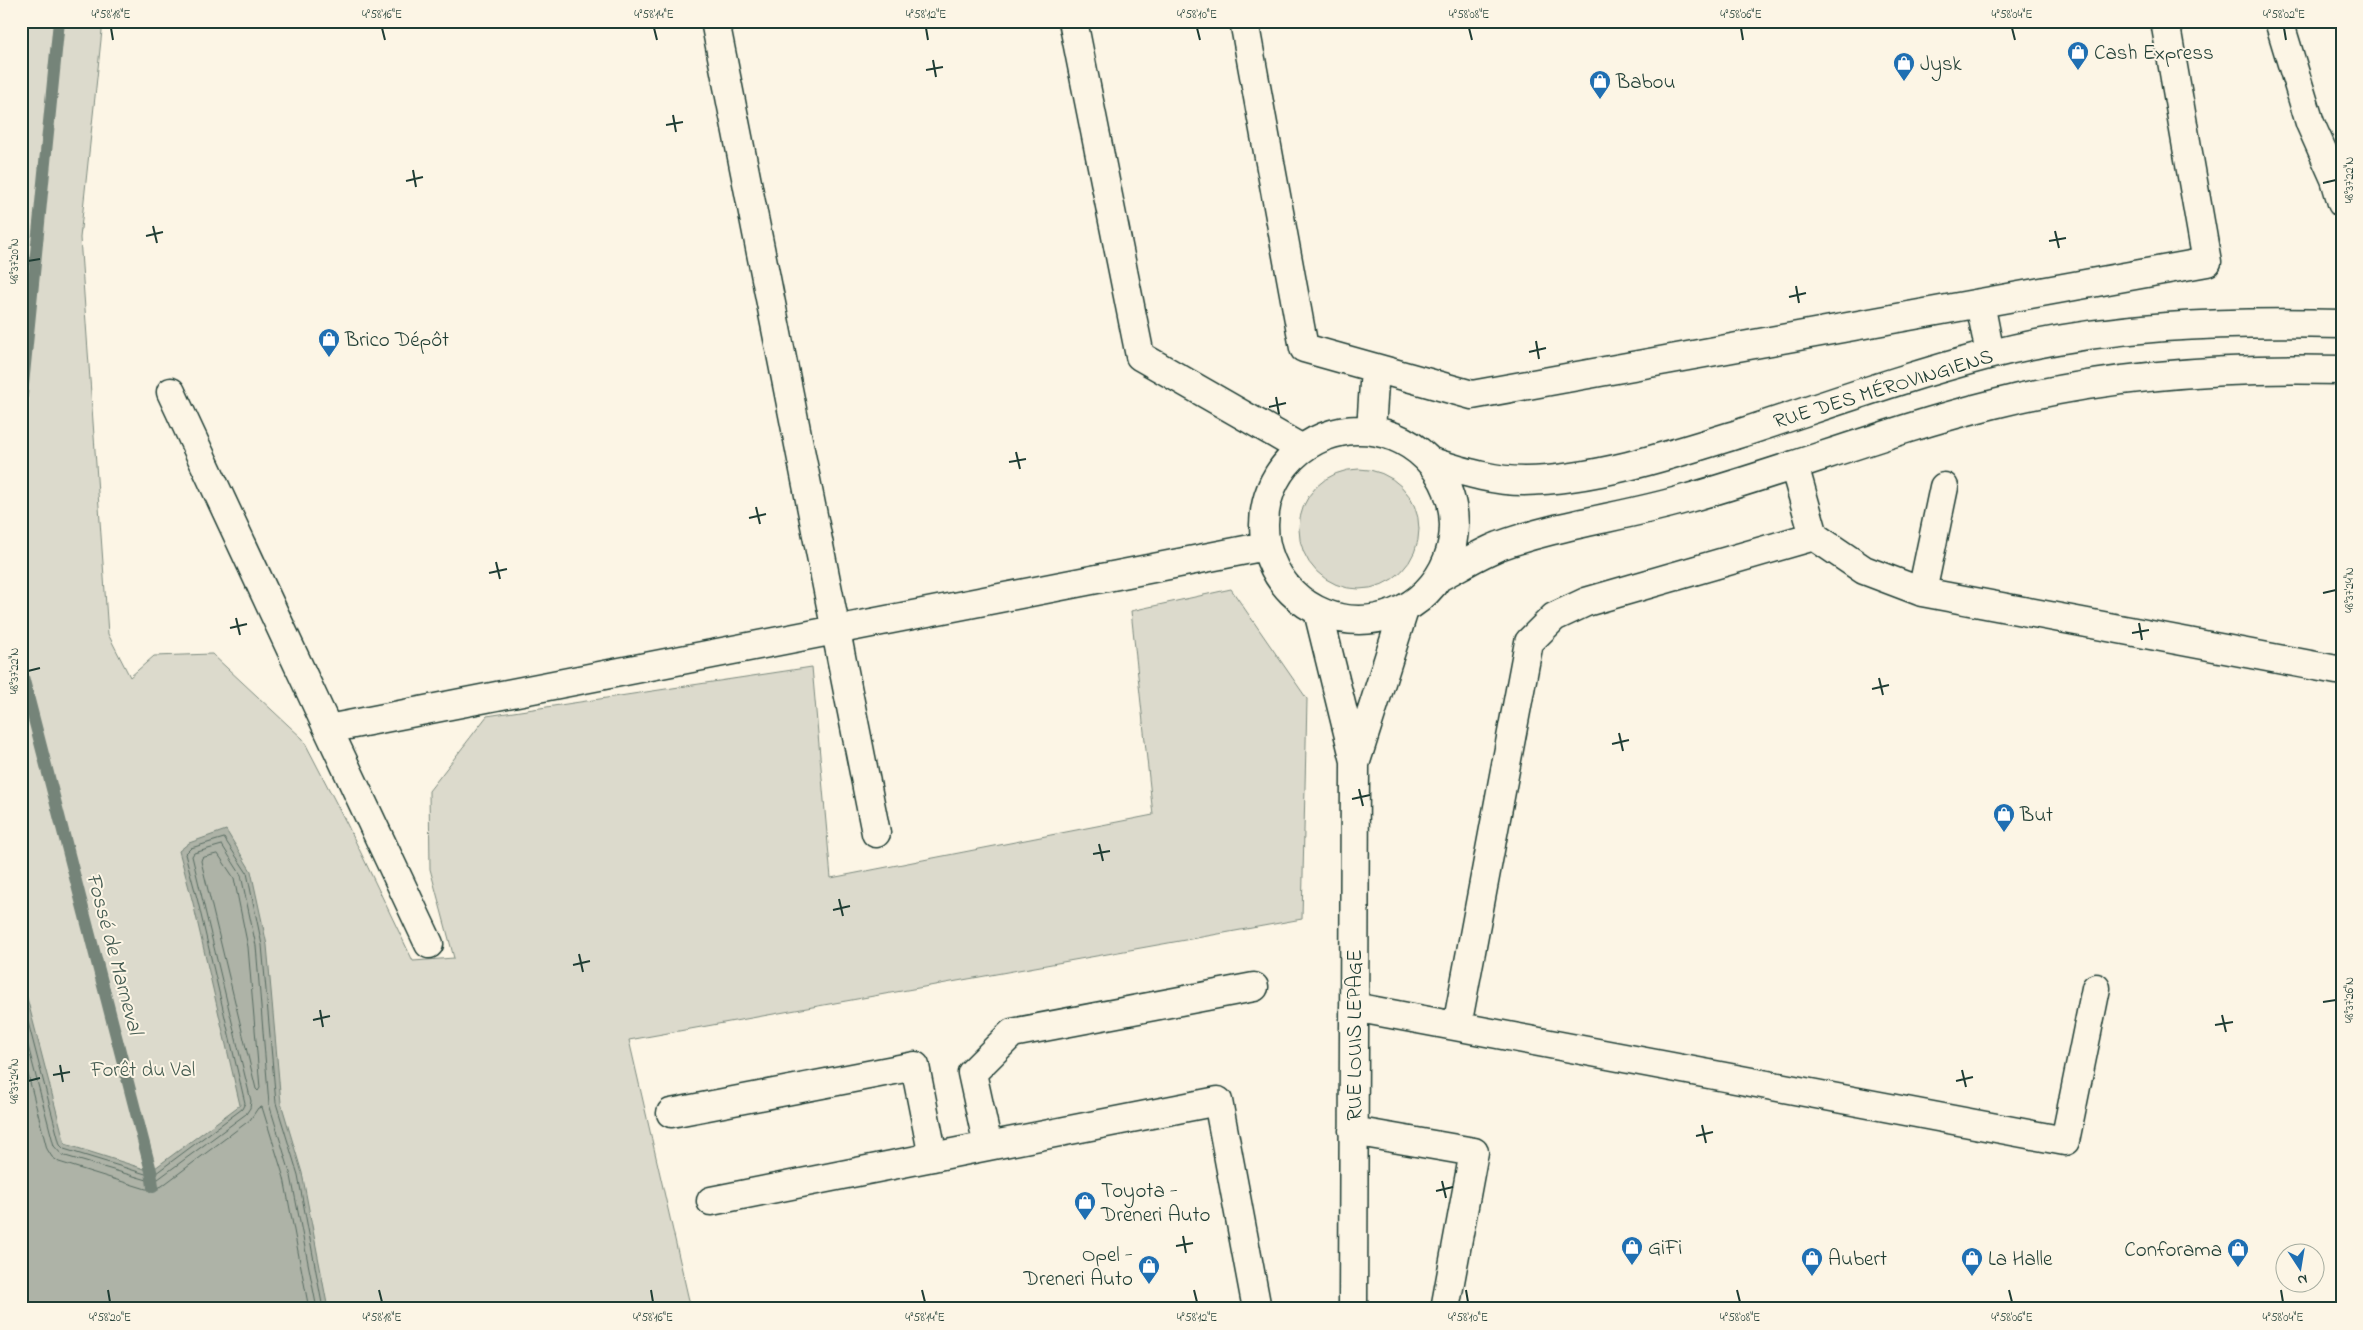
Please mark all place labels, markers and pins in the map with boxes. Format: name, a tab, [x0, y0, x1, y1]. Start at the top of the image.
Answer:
place label: Cash Express	[2094, 39, 2214, 69]
shop icon: Cash Express	[2066, 40, 2090, 71]
place label: Jysk	[1920, 50, 1963, 82]
shop icon: Jysk	[1892, 51, 1916, 82]
place label: Babou	[1615, 68, 1675, 98]
shop icon: Babou	[1588, 69, 1612, 100]
place label: Brico Dépôt	[344, 326, 449, 356]
shop icon: Brico Dépôt	[317, 327, 341, 358]
place label: But	[2019, 801, 2053, 831]
shop icon: But	[1992, 802, 2016, 833]
place label: Toyota - Dreneri Auto	[1100, 1177, 1211, 1231]
shop icon: Toyota - Dreneri Auto	[1073, 1190, 1097, 1221]
place label: GiFi	[1648, 1234, 1682, 1264]
shop icon: GiFi	[1620, 1235, 1644, 1266]
place label: Conforama	[2124, 1236, 2222, 1266]
shop icon: Conforama	[2226, 1237, 2250, 1268]
place label: Opel - Dreneri Auto	[1023, 1241, 1133, 1295]
place label: Aubert	[1828, 1245, 1887, 1275]
place label: La Halle	[1988, 1245, 2053, 1275]
shop icon: Aubert	[1800, 1246, 1824, 1277]
shop icon: La Halle	[1960, 1246, 1984, 1277]
shop icon: Opel - Dreneri Auto	[1137, 1254, 1161, 1285]

